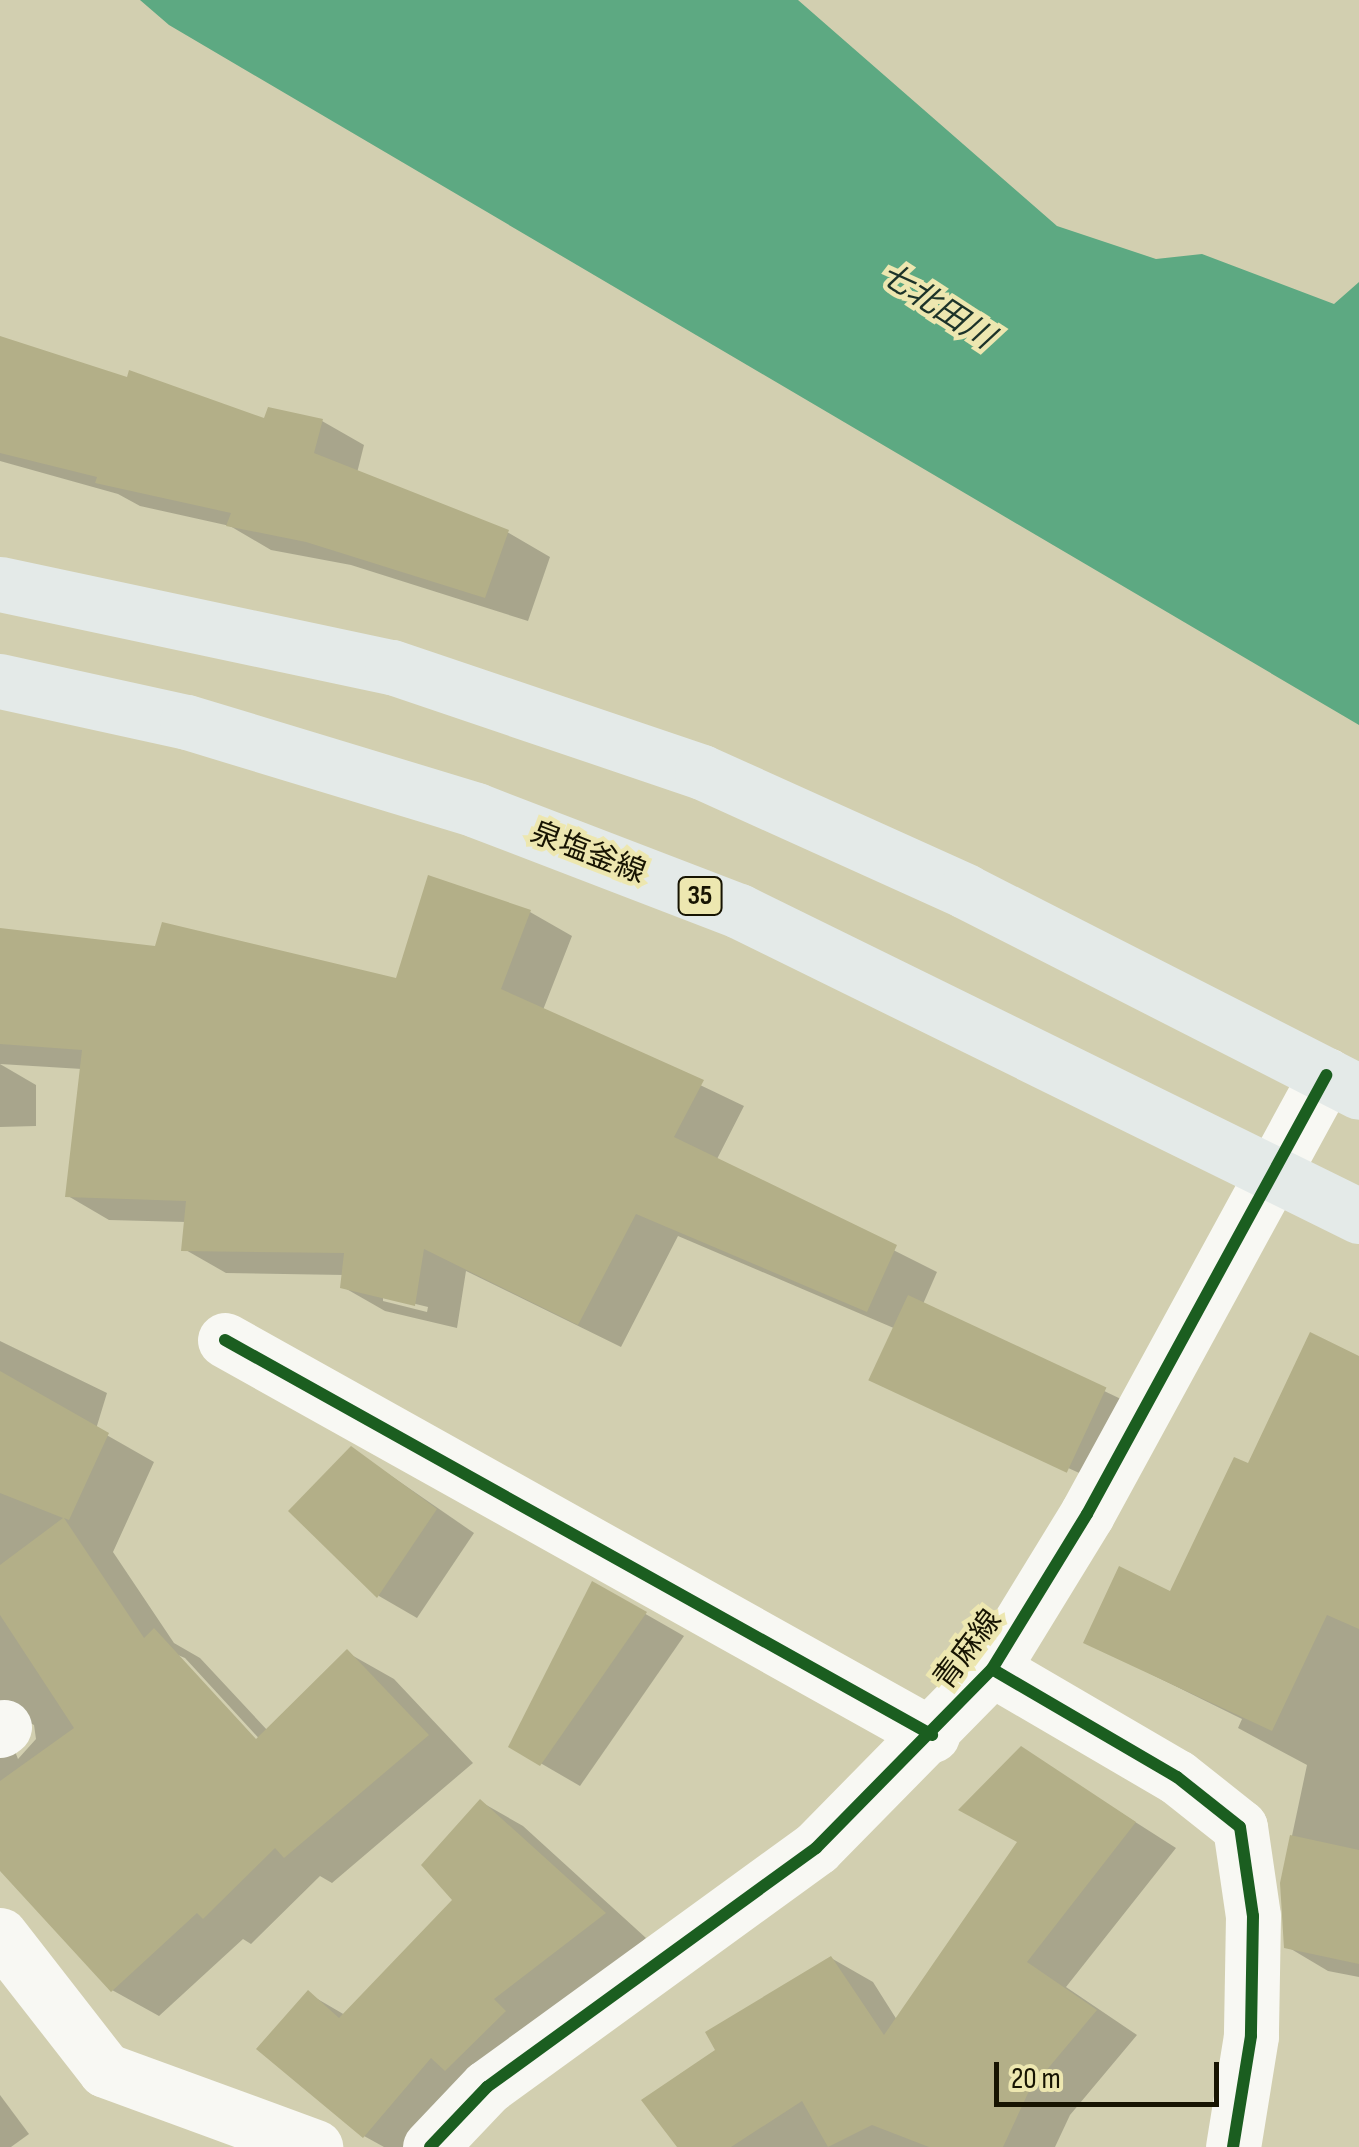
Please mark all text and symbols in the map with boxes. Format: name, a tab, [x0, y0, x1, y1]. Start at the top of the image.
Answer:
water label: 七北田川	[872, 256, 1000, 358]
street label: 泉塩釜線	[526, 815, 650, 891]
road number: 35	[678, 873, 722, 919]
street label: 青麻線	[927, 1603, 1009, 1697]
scale bar	[999, 2042, 1224, 2104]
text: 20 m	[1011, 2061, 1061, 2097]

